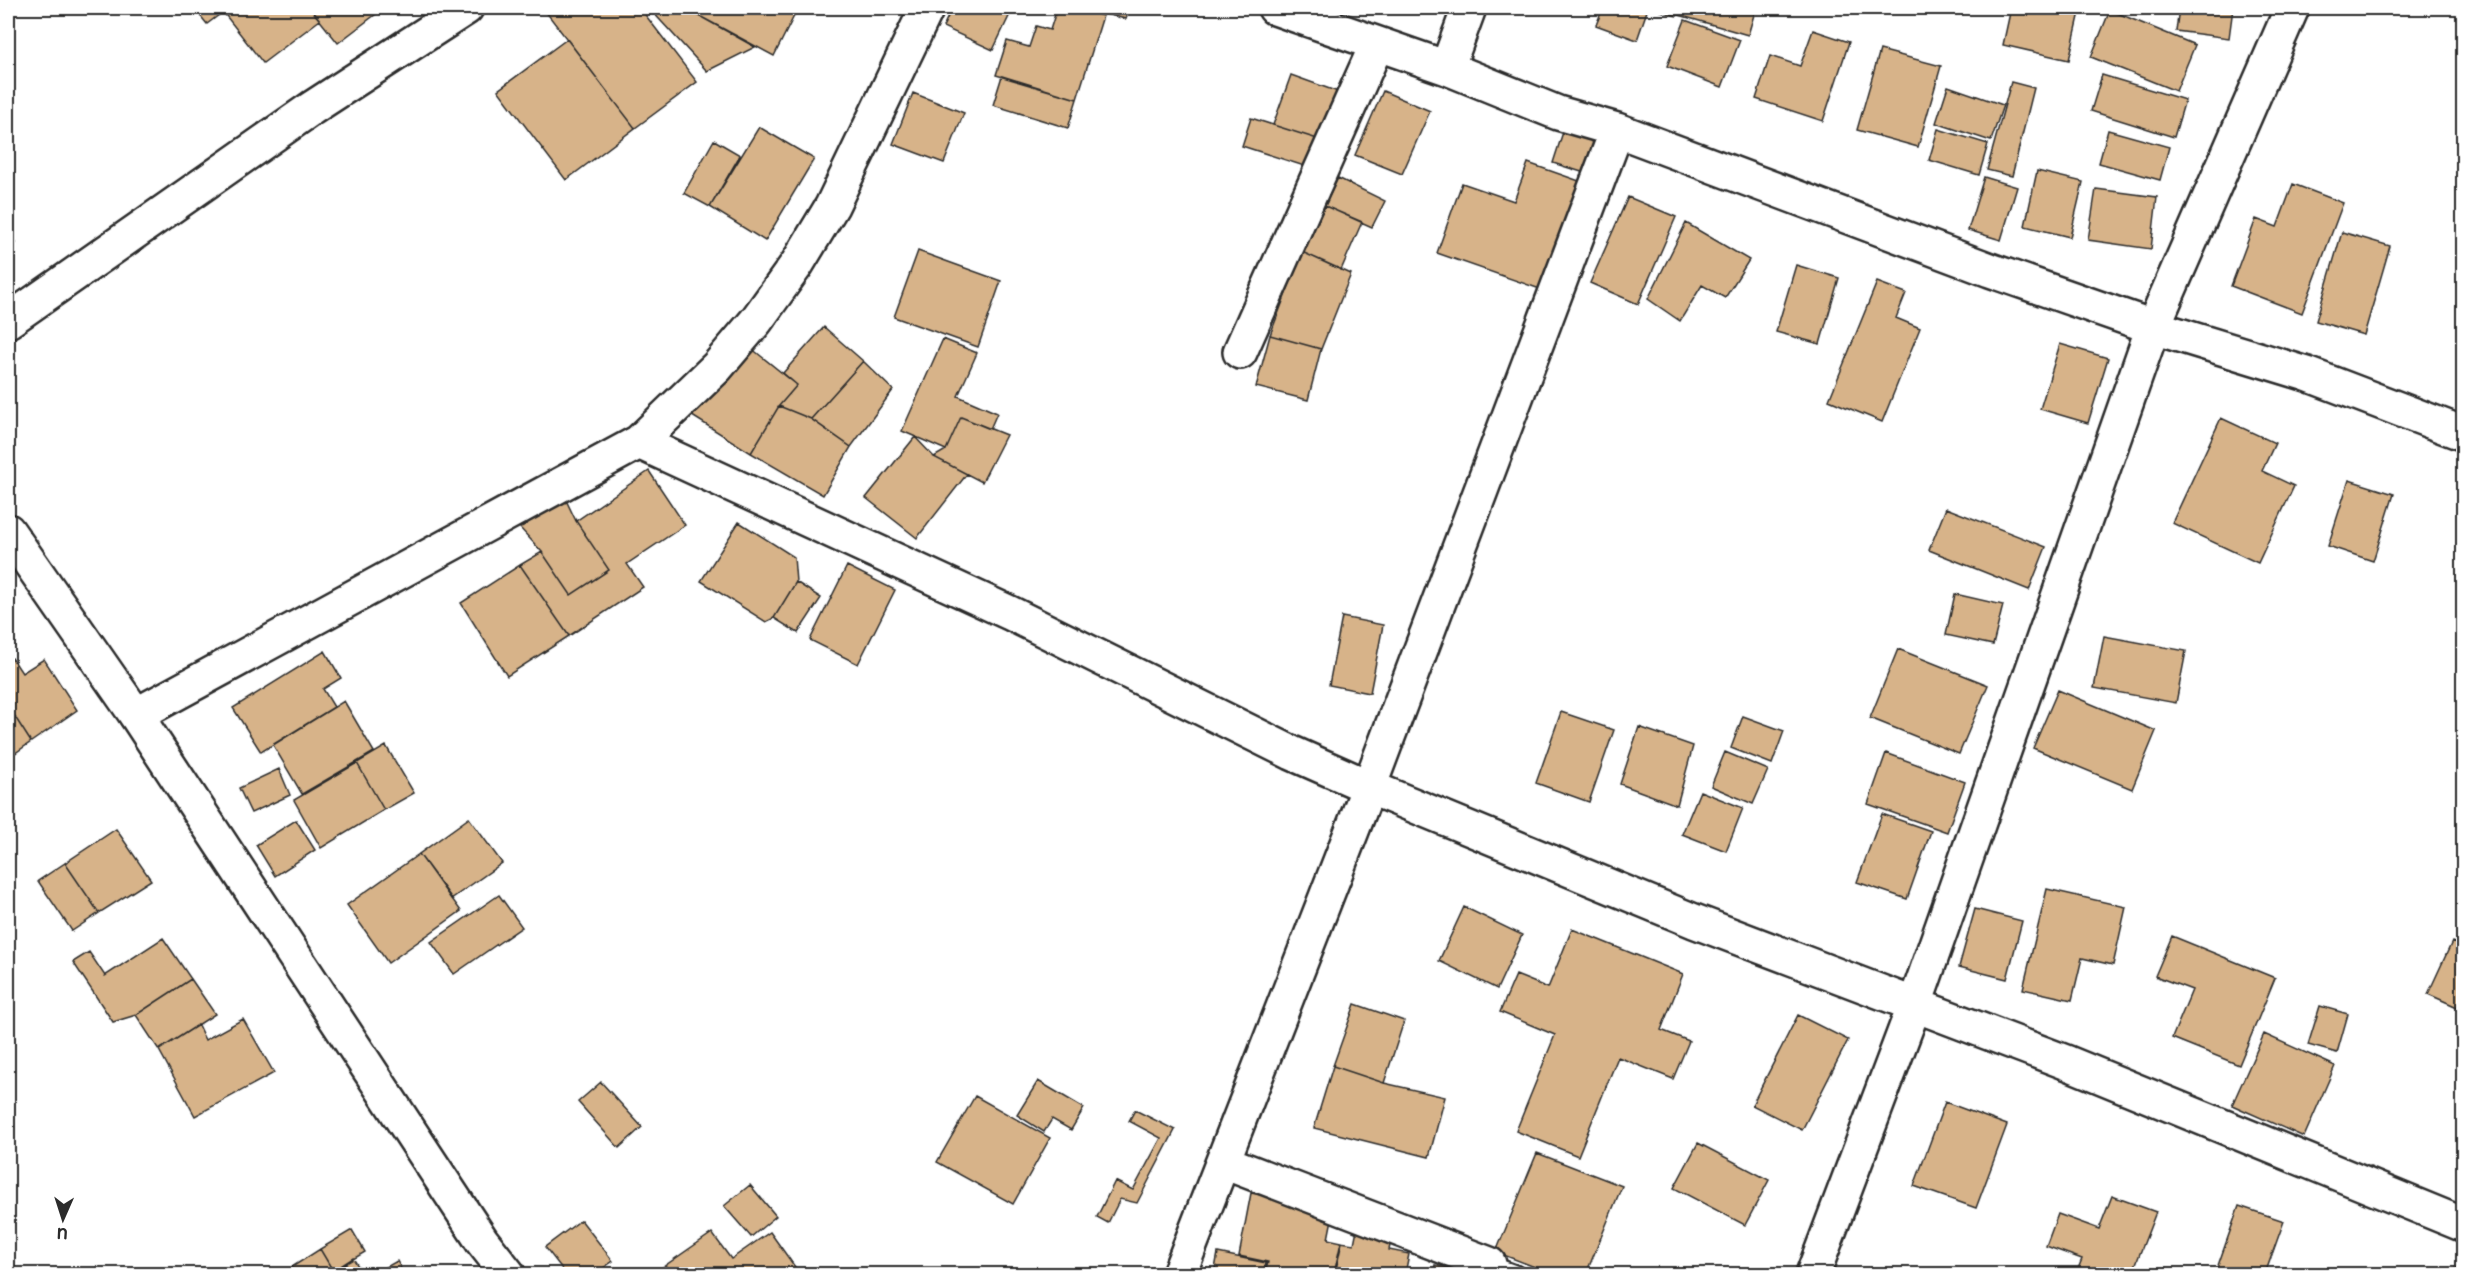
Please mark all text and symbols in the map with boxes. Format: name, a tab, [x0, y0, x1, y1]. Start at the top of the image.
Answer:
north arrow	[33, 1189, 93, 1249]
text: U	[56, 1224, 68, 1245]

